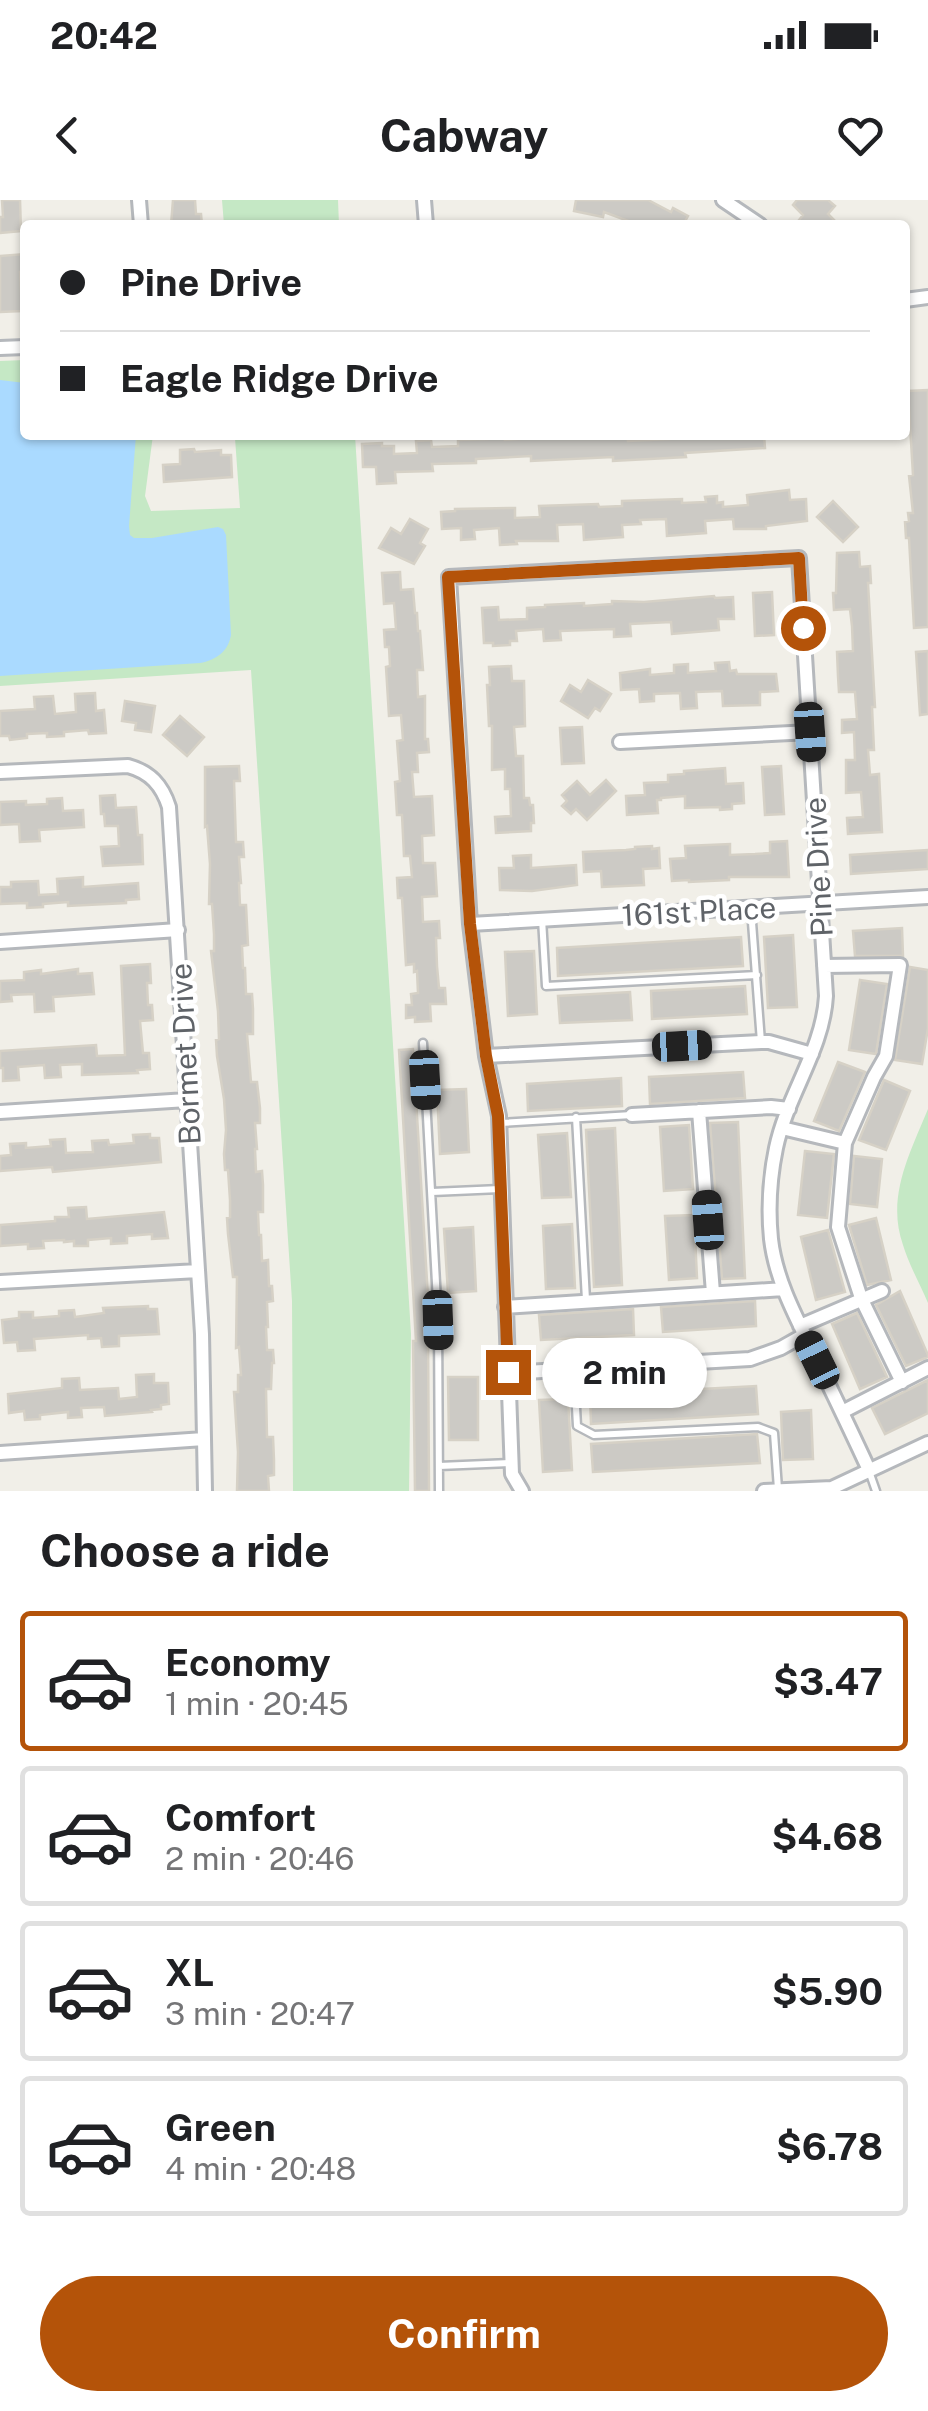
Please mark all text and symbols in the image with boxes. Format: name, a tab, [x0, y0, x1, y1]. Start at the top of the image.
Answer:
text: 20:42	[50, 13, 158, 58]
icon: back	[40, 108, 95, 163]
icon: heart	[833, 108, 888, 163]
text: Cabway	[380, 109, 548, 162]
text: Pine Drive	[120, 260, 302, 305]
text: Eagle Ridge Drive	[120, 356, 439, 401]
route start	[781, 606, 826, 651]
car	[793, 701, 827, 763]
street label: Pine Drive	[796, 796, 840, 938]
street label: 161st Place	[621, 889, 777, 933]
street label: Bormet Drive	[162, 962, 208, 1146]
car	[651, 1029, 713, 1063]
car	[408, 1049, 442, 1111]
car	[691, 1189, 725, 1251]
car	[422, 1289, 454, 1351]
car	[790, 1326, 844, 1394]
callout: 2 min	[543, 1337, 708, 1407]
route end	[486, 1350, 531, 1395]
text: 2 min	[583, 1354, 666, 1391]
text: Choose a ride	[40, 1524, 330, 1577]
icon: car	[45, 1636, 135, 1726]
text: Economy	[165, 1640, 331, 1685]
text: $3.47	[773, 1659, 883, 1704]
text: 1 min · 20:45	[165, 1685, 349, 1722]
icon: car	[45, 1791, 135, 1881]
text: Comfort	[165, 1795, 316, 1840]
text: $4.68	[771, 1814, 883, 1859]
text: 2 min · 20:46	[165, 1840, 355, 1877]
icon: car	[45, 1946, 135, 2036]
text: XL	[165, 1950, 214, 1995]
text: $5.90	[772, 1969, 883, 2014]
text: 3 min · 20:47	[165, 1995, 355, 2032]
icon: car	[45, 2101, 135, 2191]
text: Green	[165, 2105, 276, 2150]
text: $6.78	[776, 2124, 883, 2169]
text: 4 min · 20:48	[165, 2150, 356, 2187]
button: Confirm	[40, 2276, 888, 2391]

